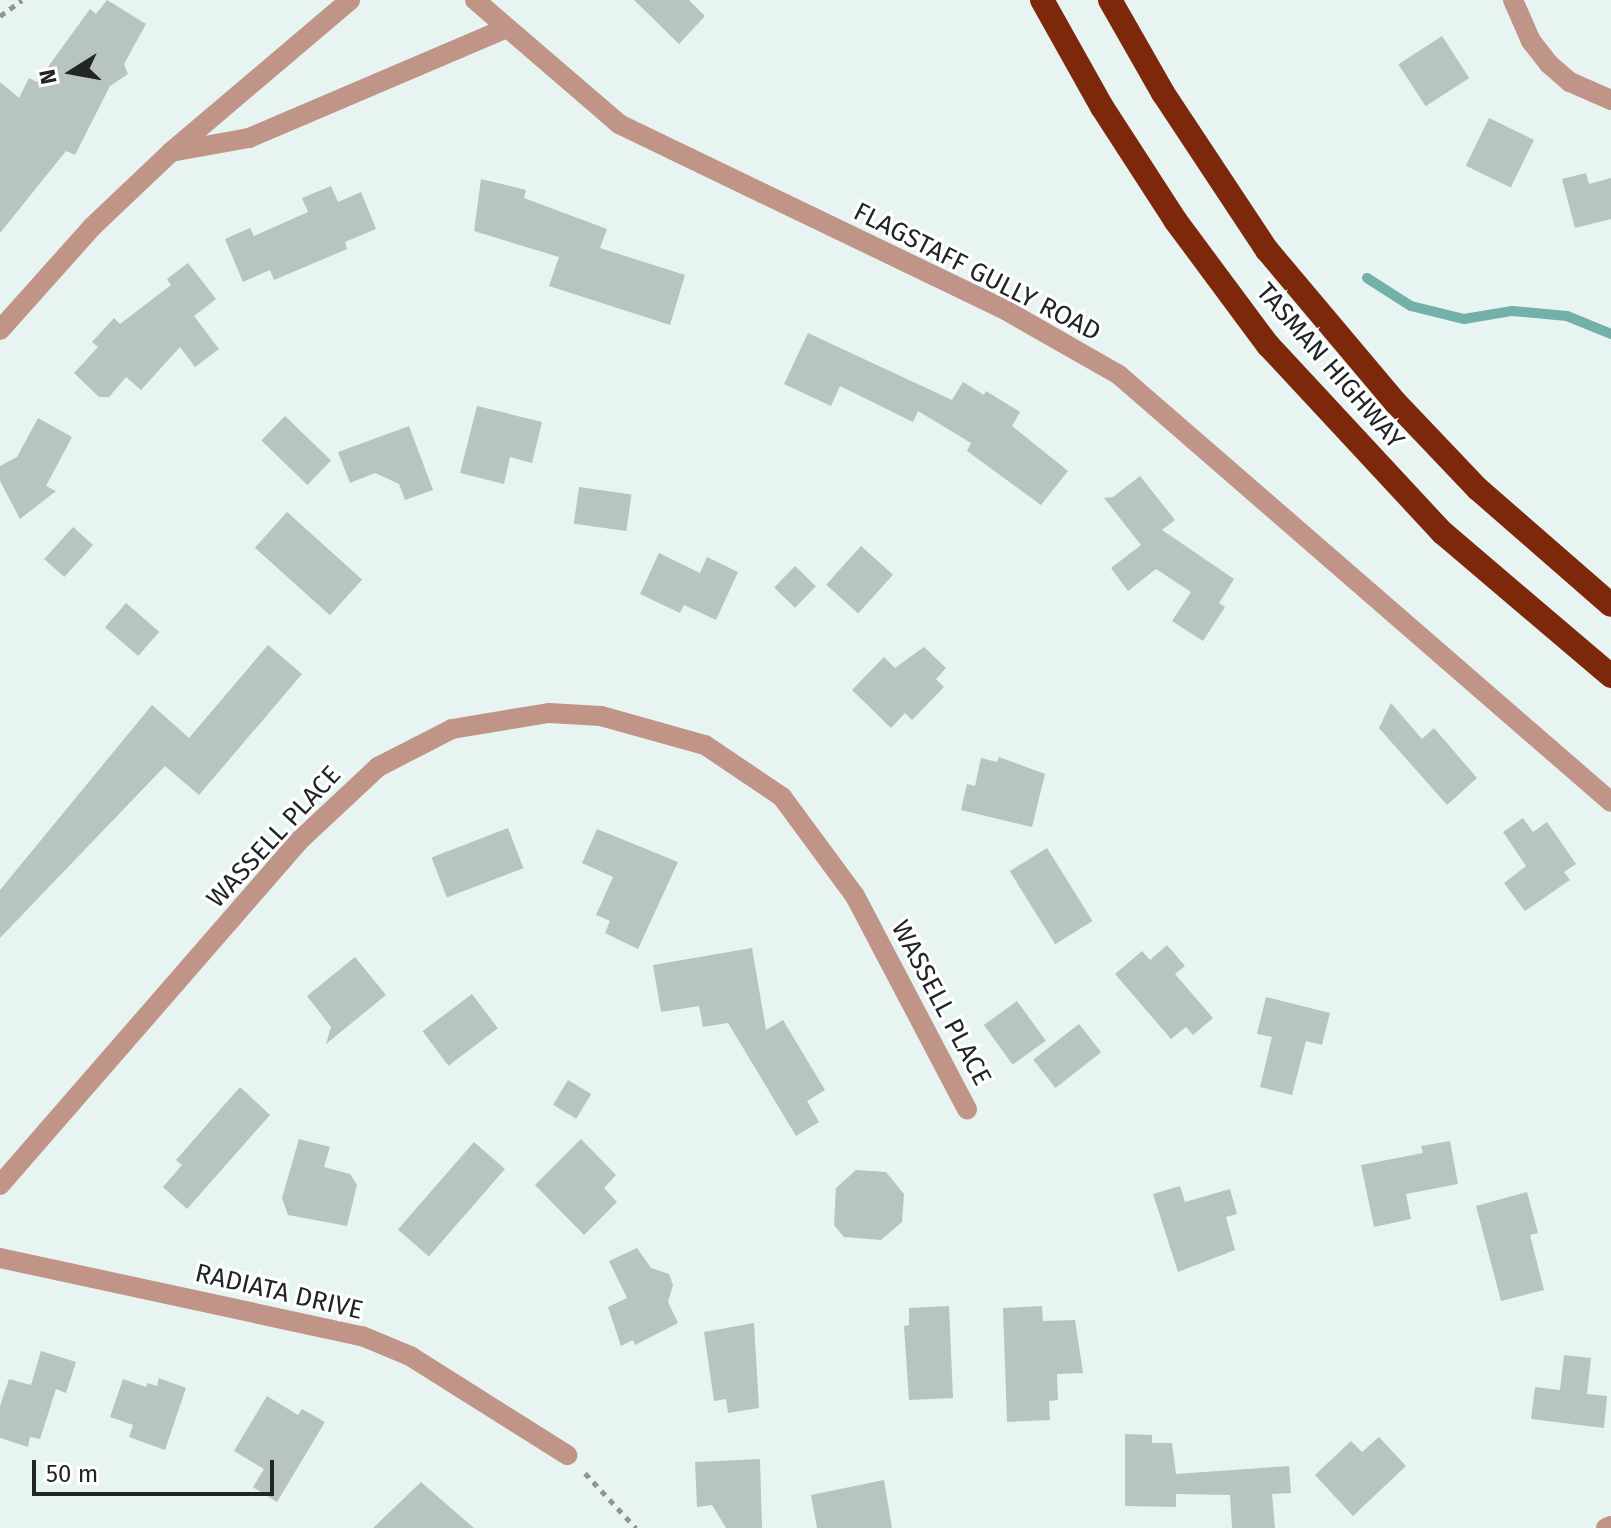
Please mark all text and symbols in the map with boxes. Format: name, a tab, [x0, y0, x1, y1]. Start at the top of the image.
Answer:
north arrow	[32, 32, 112, 112]
text: N	[33, 67, 63, 86]
street label: FLAGSTAFF GULLY ROAD	[848, 196, 1106, 348]
street label: TASMAN HIGHWAY	[1249, 277, 1411, 455]
street label: WASSELL PLACE	[200, 760, 348, 914]
street label: WASSELL PLACE	[884, 915, 998, 1091]
street label: RADIATA DRIVE	[192, 1258, 366, 1326]
scale bar	[36, 1444, 278, 1494]
text: 50 m	[46, 1460, 98, 1488]

